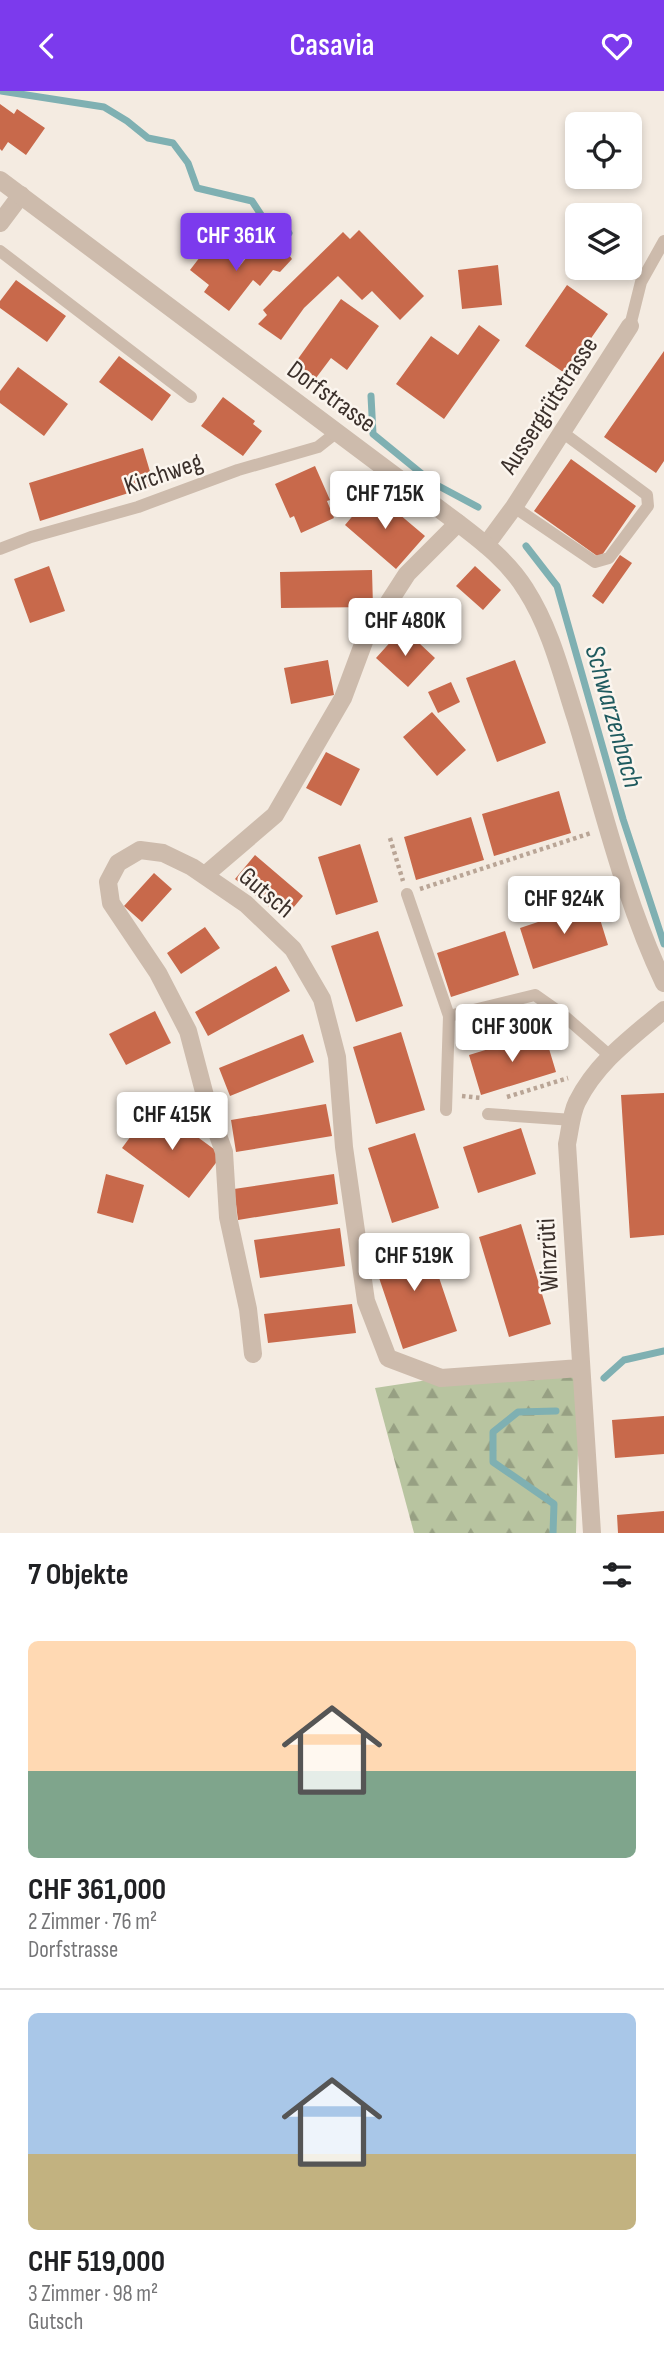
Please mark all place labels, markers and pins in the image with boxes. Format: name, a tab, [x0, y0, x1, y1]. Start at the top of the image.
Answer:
pin: CHF 361K	[164, 213, 308, 273]
pin: CHF 715K	[313, 471, 457, 531]
pin: CHF 480K	[333, 599, 477, 658]
pin: CHF 924K	[492, 877, 636, 936]
pin: CHF 300K	[440, 1005, 584, 1064]
pin: CHF 415K	[100, 1093, 244, 1152]
pin: CHF 519K	[342, 1233, 486, 1293]

